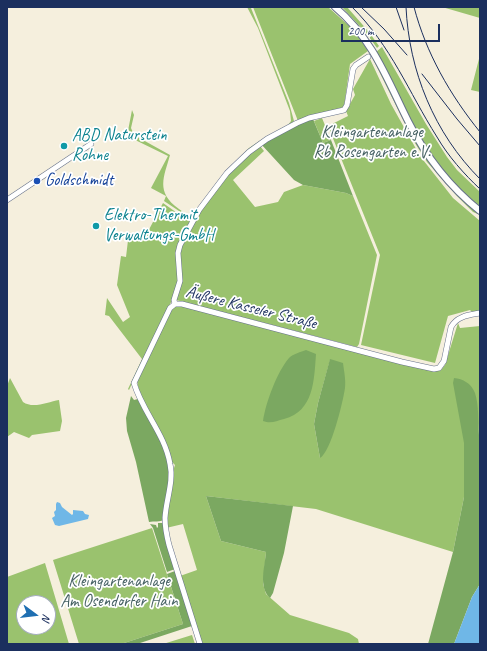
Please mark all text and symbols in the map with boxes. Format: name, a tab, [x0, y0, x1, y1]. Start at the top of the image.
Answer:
scale bar	[343, 16, 442, 42]
text: 200 m	[348, 23, 374, 39]
park label: Kleingartenanlage Rb Rosengarten e.V.	[313, 123, 431, 163]
place label: ABD Naturstein Rohne	[72, 126, 167, 166]
marker: ABD Naturstein Rohne	[59, 141, 69, 151]
place label: Goldschmidt	[45, 171, 113, 191]
marker: Goldschmidt	[32, 176, 42, 186]
place label: Elektro-Thermit Verwaltungs-GmbH	[104, 206, 214, 246]
marker: Elektro-Thermit Verwaltungs-GmbH	[91, 221, 101, 231]
street label: Äußere Kasseler Straße	[184, 282, 318, 334]
park label: Kleingartenanlage Am Osendorfer Hain	[60, 572, 178, 612]
north arrow	[16, 595, 56, 635]
text: N	[39, 613, 54, 623]

